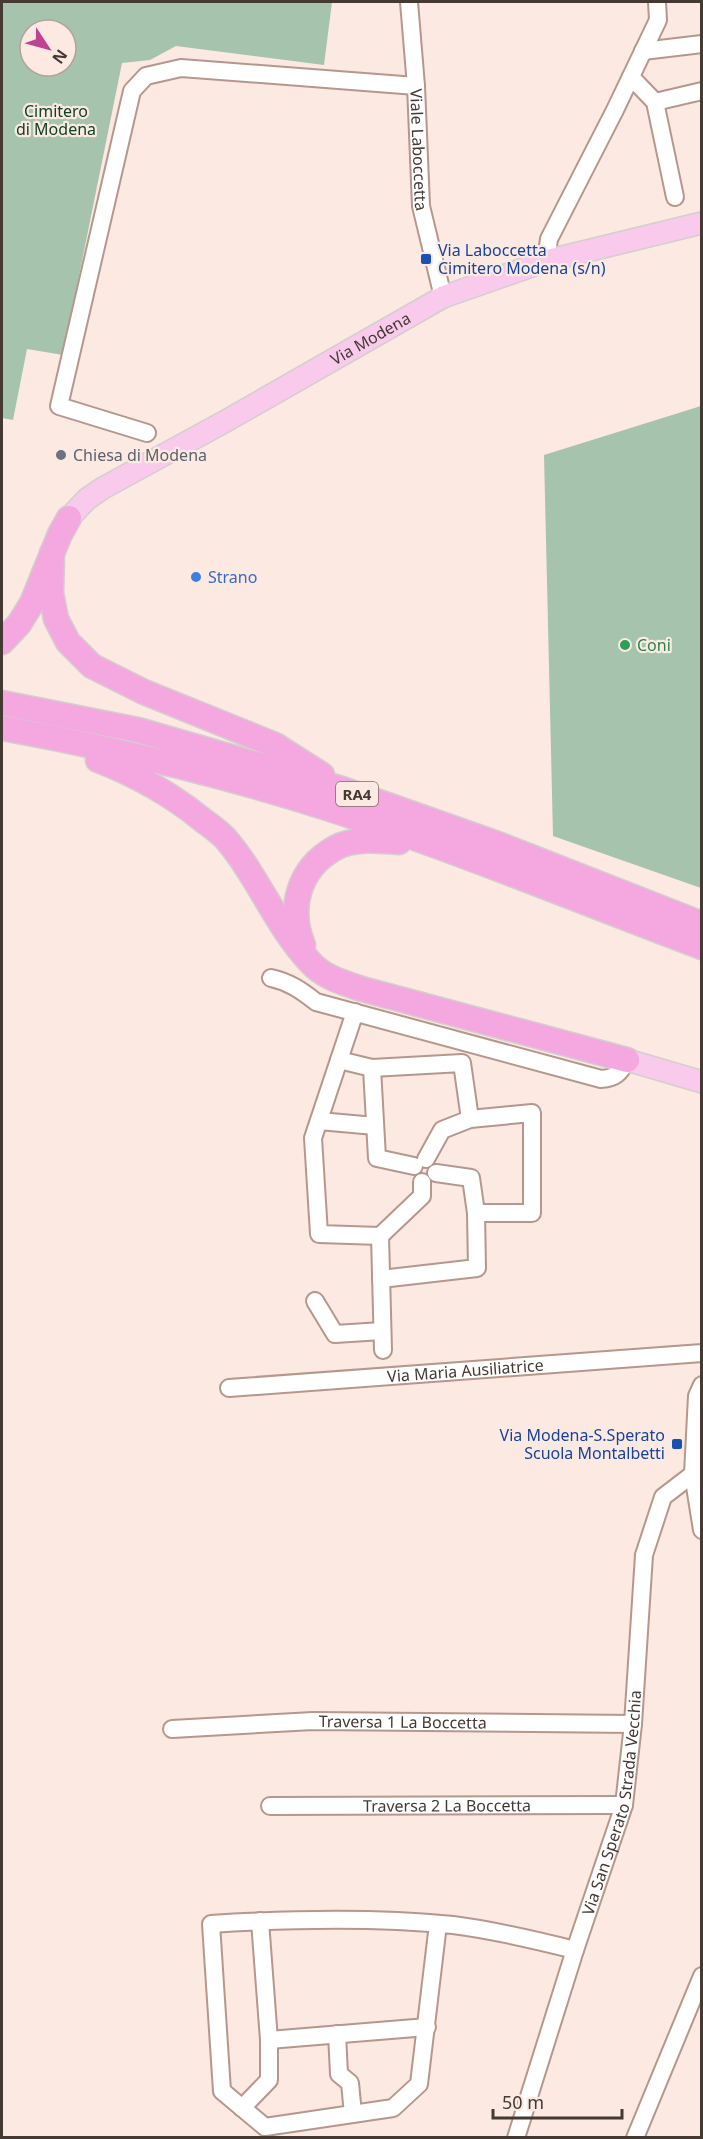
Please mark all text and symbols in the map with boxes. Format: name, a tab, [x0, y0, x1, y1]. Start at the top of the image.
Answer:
north arrow	[18, 18, 78, 78]
text: N	[47, 45, 73, 69]
street label: Viale Laboccetta	[405, 88, 433, 213]
park label: Cimitero di Modena	[16, 100, 96, 140]
place label: Via Laboccetta Cimitero Modena (s/n)	[438, 239, 606, 279]
marker: Via Laboccetta Cimitero Modena (s/n)	[419, 252, 433, 266]
street label: Via Modena	[326, 307, 414, 370]
place label: Chiesa di Modena	[73, 444, 207, 466]
marker: Chiesa di Modena	[54, 448, 68, 462]
place label: Strano	[208, 566, 257, 588]
marker: Strano	[189, 570, 203, 584]
place label: Coni	[637, 634, 671, 656]
marker: Coni	[618, 638, 632, 652]
road number: RA4	[336, 782, 378, 806]
street label: Via Maria Ausiliatrice	[386, 1354, 544, 1387]
place label: Via Modena-S.Sperato Scuola Montalbetti	[500, 1424, 665, 1464]
marker: Via Modena-S.Sperato Scuola Montalbetti	[670, 1437, 684, 1451]
street label: Via San Sperato Strada Vecchia	[577, 1689, 646, 1918]
street label: Traversa 1 La Boccetta	[319, 1710, 487, 1734]
street label: Traversa 2 La Boccetta	[363, 1794, 531, 1817]
scale bar	[493, 2082, 622, 2120]
text: 50 m	[502, 2090, 544, 2114]

